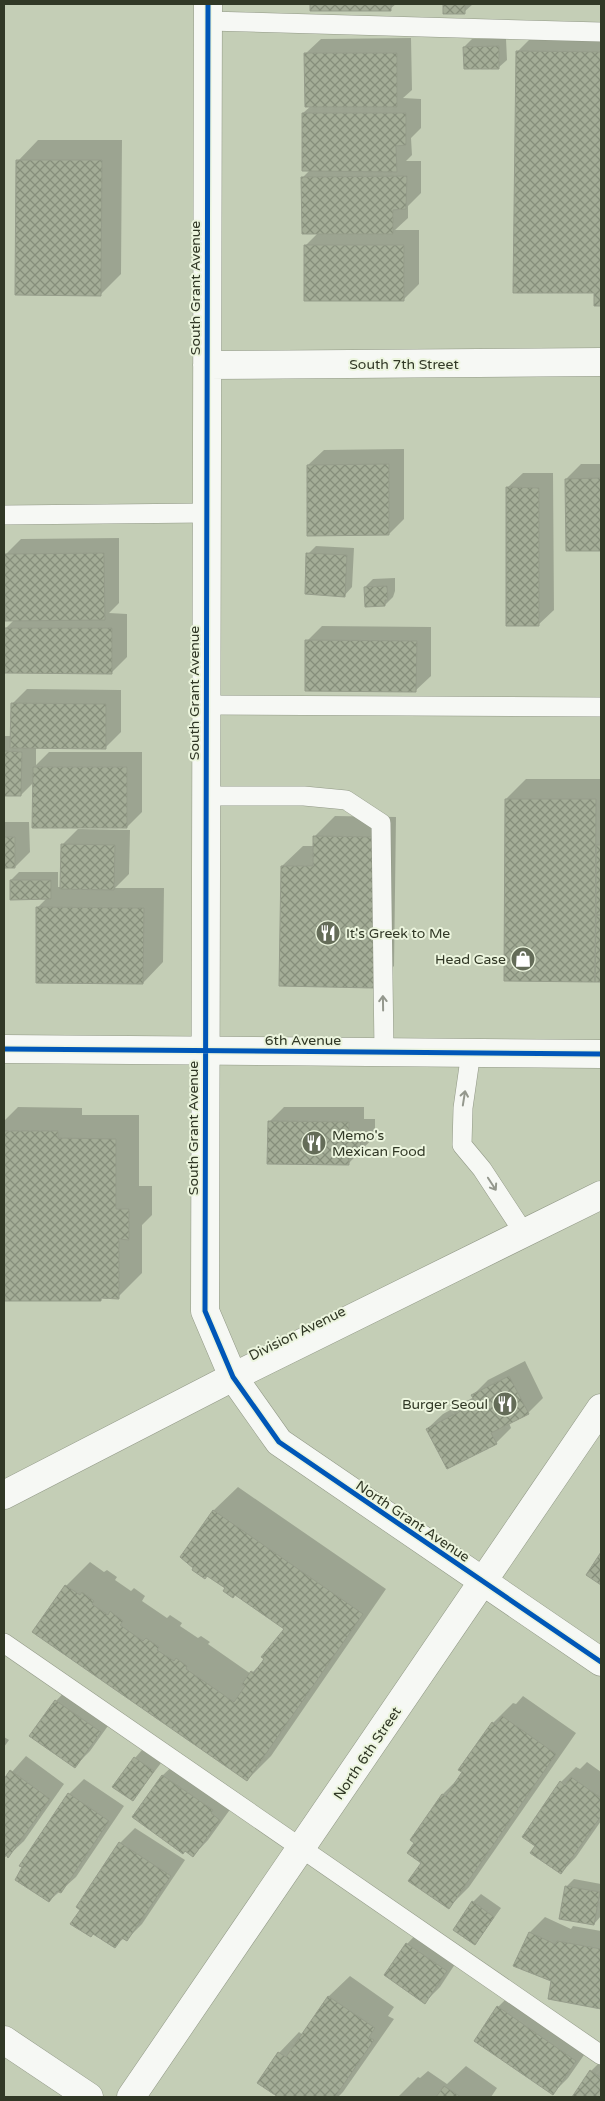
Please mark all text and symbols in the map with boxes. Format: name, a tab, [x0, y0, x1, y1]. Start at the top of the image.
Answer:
street label: South Grant Avenue	[187, 221, 204, 355]
street label: South 7th Street	[349, 356, 459, 373]
street label: South Grant Avenue	[186, 626, 203, 760]
restaurant icon: It's Greek to Me	[315, 920, 341, 946]
place label: It's Greek to Me	[346, 925, 450, 942]
shop icon: Head Case	[510, 946, 536, 972]
place label: Head Case	[435, 951, 506, 968]
one-way arrow	[378, 995, 388, 1012]
street label: 6th Avenue	[265, 1032, 341, 1049]
street label: South Grant Avenue	[185, 1061, 202, 1195]
one-way arrow	[460, 1091, 470, 1107]
place label: Memo's Mexican Food	[332, 1127, 426, 1160]
restaurant icon: Memo's Mexican Food	[301, 1130, 327, 1156]
one-way arrow	[487, 1176, 497, 1190]
street label: Division Avenue	[246, 1303, 349, 1364]
restaurant icon: Burger Seoul	[492, 1391, 518, 1417]
place label: Burger Seoul	[402, 1396, 488, 1413]
street label: North Grant Avenue	[353, 1477, 473, 1566]
street label: North 6th Street	[330, 1703, 405, 1803]

